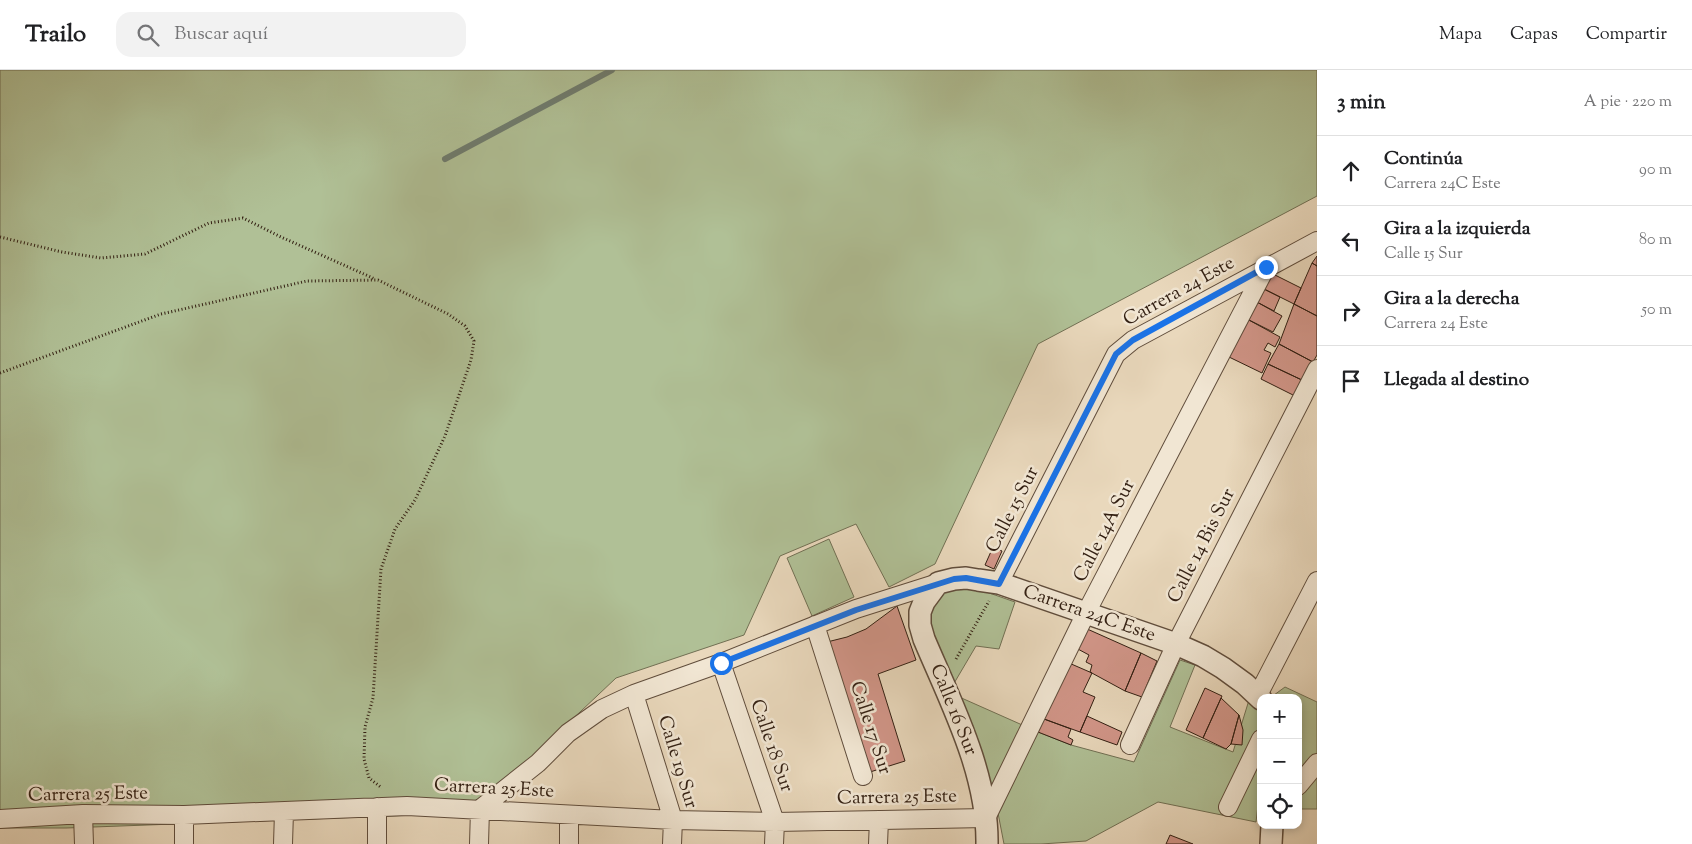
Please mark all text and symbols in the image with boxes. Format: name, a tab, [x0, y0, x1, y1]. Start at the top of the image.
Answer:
search box	[116, 12, 466, 57]
text: Trailo	[25, 18, 86, 52]
icon: search	[134, 21, 162, 49]
text: Buscar aquí	[174, 21, 268, 48]
text: Mapa	[1439, 22, 1482, 48]
text: Capas	[1510, 22, 1558, 48]
text: Compartir	[1586, 22, 1667, 48]
text: 3 min	[1337, 88, 1386, 118]
text: A pie · 220 m	[1584, 91, 1672, 114]
text: Continúa	[1384, 146, 1463, 173]
icon: ahead	[1337, 157, 1365, 185]
text: 90 m	[1639, 159, 1672, 182]
text: Carrera 24C Este	[1384, 173, 1501, 196]
text: Gira a la izquierda	[1384, 216, 1530, 243]
icon: left	[1337, 227, 1365, 255]
text: 80 m	[1639, 229, 1672, 252]
text: Calle 15 Sur	[1384, 243, 1463, 266]
street label: Carrera 24 Este	[1118, 250, 1240, 334]
route end	[1255, 256, 1278, 279]
text: Gira a la derecha	[1384, 286, 1519, 313]
icon: right	[1337, 297, 1365, 325]
text: 50 m	[1641, 299, 1672, 322]
text: Carrera 24 Este	[1384, 313, 1488, 336]
icon: arrive	[1337, 367, 1365, 395]
text: Llegada al destino	[1384, 367, 1529, 394]
street label: Calle 15 Sur	[980, 462, 1046, 558]
street label: Calle 14A Sur	[1068, 475, 1142, 587]
street label: Calle 14 Bis Sur	[1161, 484, 1243, 608]
street label: Carrera 24C Este	[1019, 579, 1159, 649]
route start	[710, 652, 733, 675]
street label: Calle 16 Sur	[922, 660, 984, 760]
street label: Calle 17 Sur	[842, 678, 898, 778]
map controls	[1257, 694, 1302, 829]
button: +	[1257, 694, 1302, 739]
street label: Calle 18 Sur	[743, 696, 799, 796]
street label: Calle 19 Sur	[650, 712, 704, 812]
button: −	[1257, 739, 1302, 784]
street label: Carrera 25 Este	[433, 772, 555, 806]
street label: Carrera 25 Este	[28, 780, 149, 810]
street label: Carrera 25 Este	[837, 783, 958, 813]
button: locate	[1257, 784, 1302, 829]

